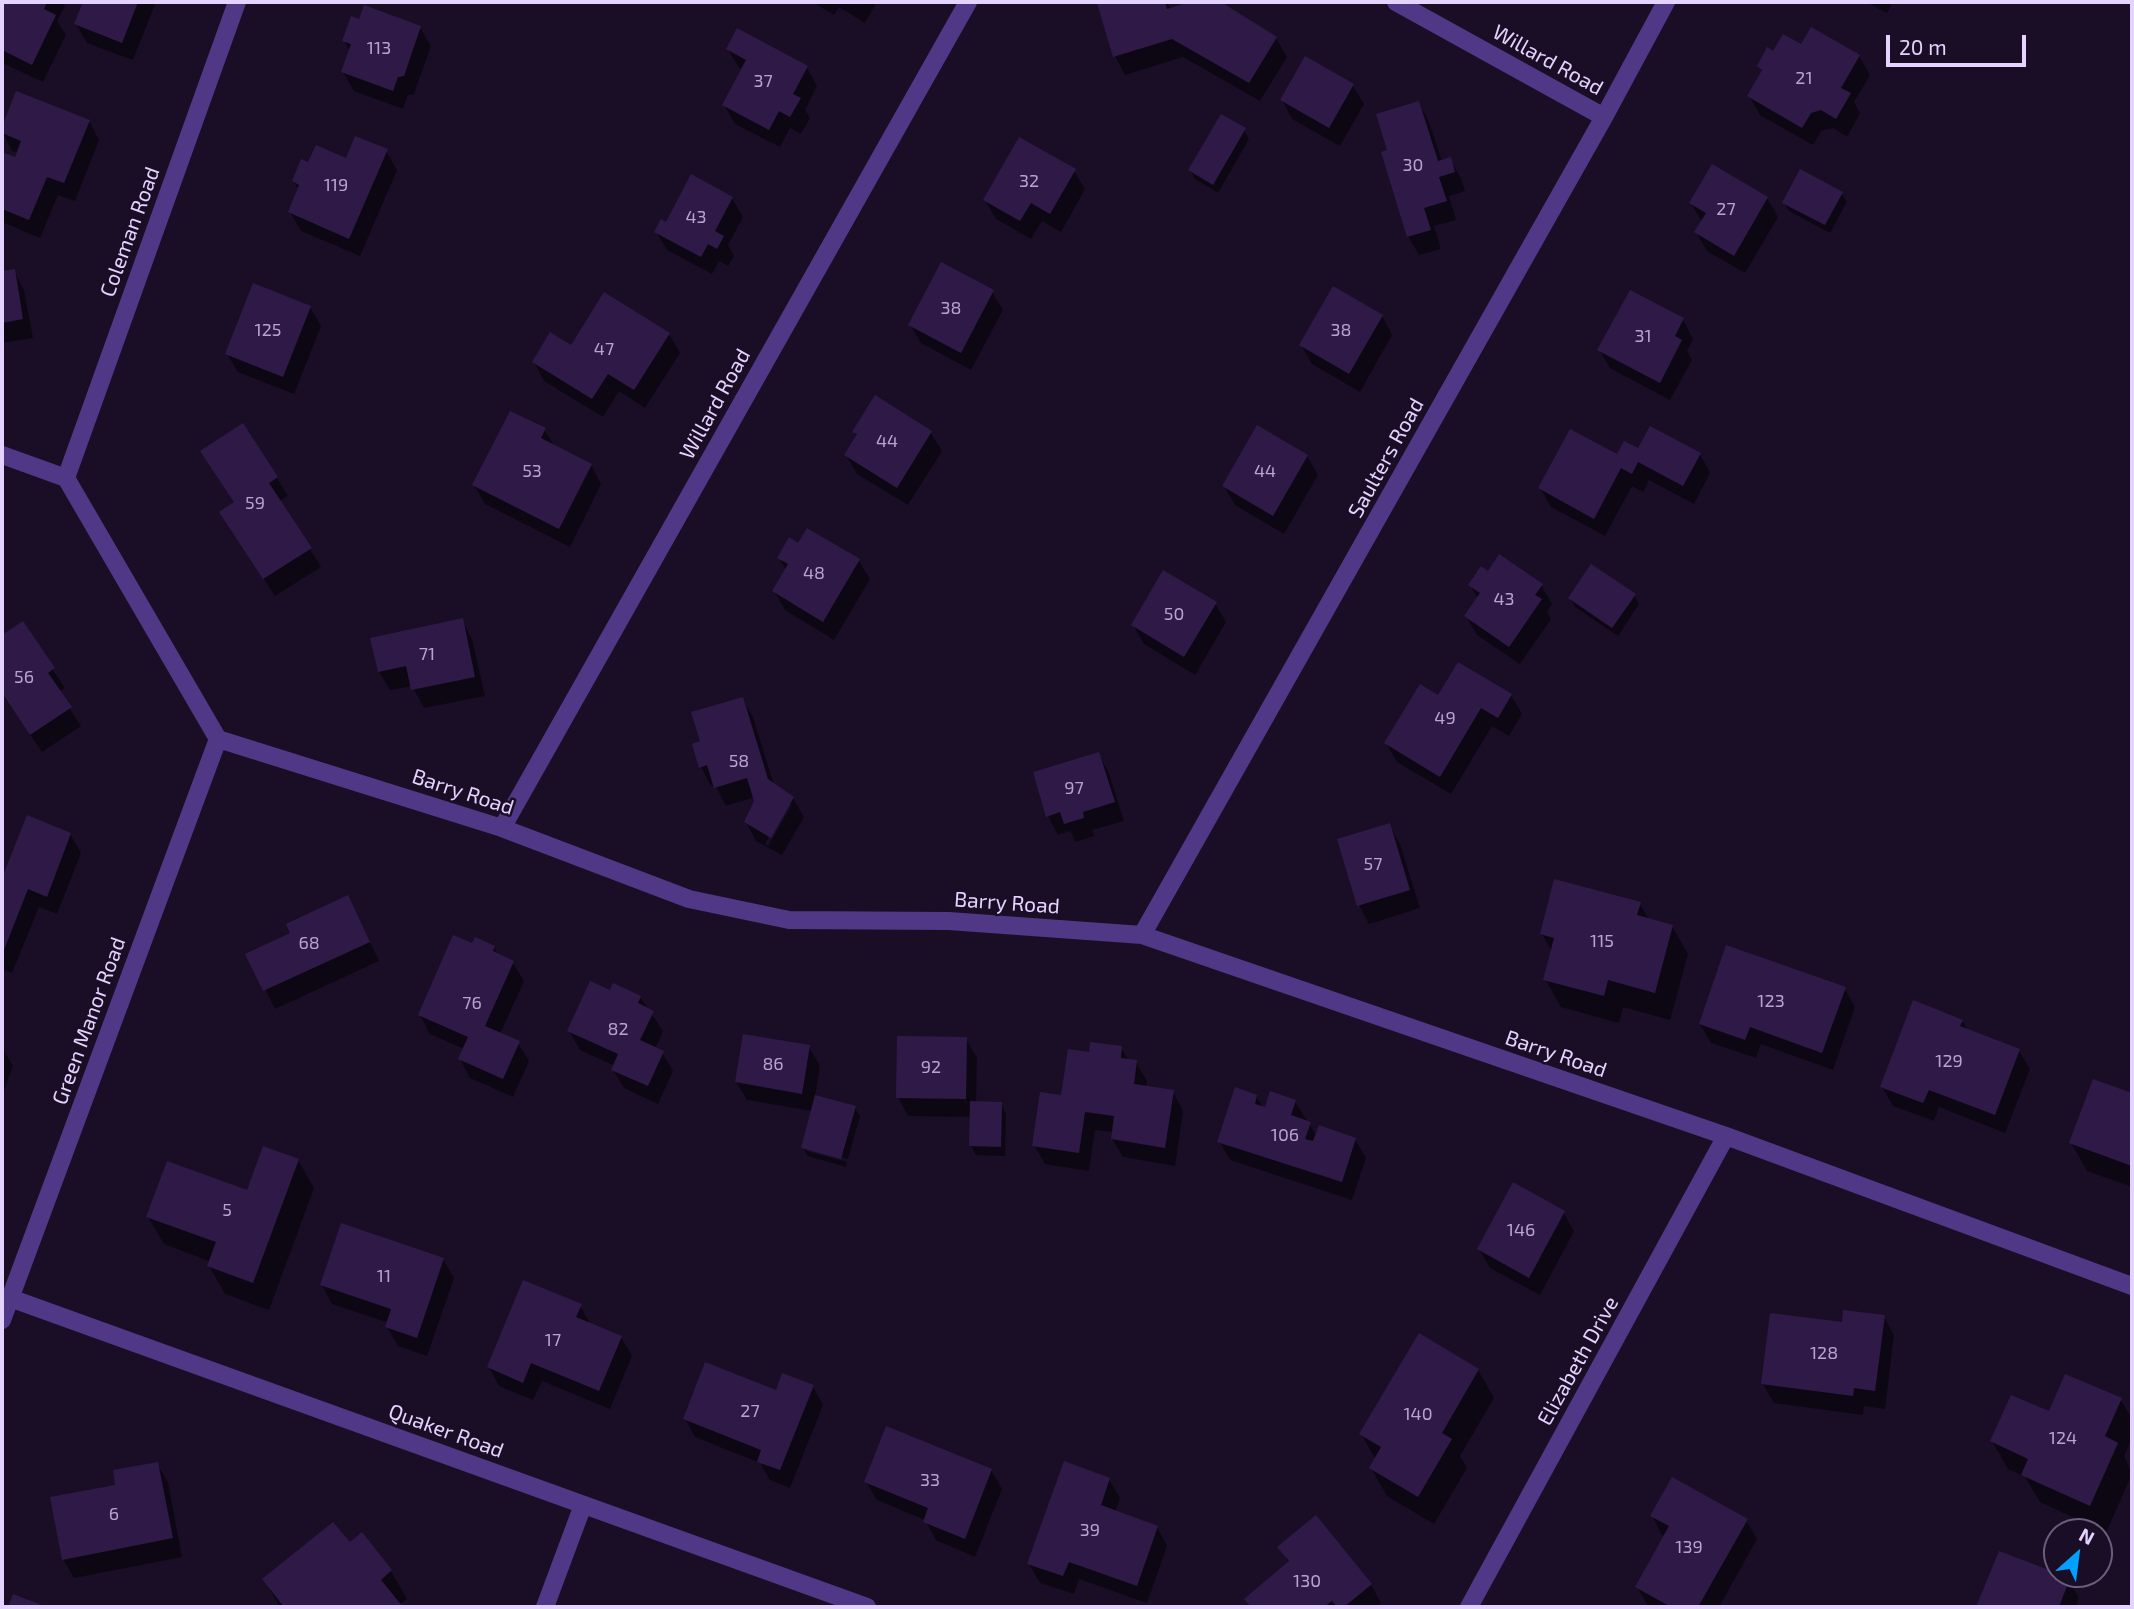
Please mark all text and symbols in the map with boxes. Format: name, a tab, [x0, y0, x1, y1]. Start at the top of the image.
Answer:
street label: Willard Road	[1488, 19, 1608, 101]
scale bar	[1889, 21, 2029, 65]
text: 20 m	[1899, 34, 1947, 59]
house number: 113	[367, 37, 391, 59]
house number: 21	[1795, 67, 1813, 89]
house number: 37	[753, 70, 773, 92]
house number: 30	[1403, 154, 1423, 176]
street label: Coleman Road	[95, 164, 165, 300]
house number: 32	[1019, 170, 1039, 192]
house number: 119	[324, 174, 348, 196]
house number: 27	[1716, 198, 1736, 220]
house number: 43	[685, 206, 707, 228]
house number: 38	[941, 297, 961, 319]
house number: 125	[255, 319, 281, 341]
house number: 38	[1331, 319, 1351, 341]
house number: 31	[1634, 325, 1652, 347]
house number: 47	[594, 338, 614, 360]
street label: Willard Road	[674, 344, 756, 464]
street label: Saulters Road	[1343, 394, 1429, 522]
house number: 44	[876, 430, 898, 452]
house number: 53	[522, 460, 542, 482]
house number: 44	[1254, 460, 1276, 482]
house number: 59	[245, 492, 265, 514]
house number: 48	[803, 562, 825, 584]
house number: 43	[1493, 588, 1515, 610]
house number: 50	[1164, 603, 1184, 625]
house number: 71	[419, 643, 435, 665]
house number: 56	[14, 666, 34, 688]
house number: 49	[1434, 707, 1456, 729]
house number: 58	[729, 750, 749, 772]
street label: Barry Road	[409, 764, 517, 820]
house number: 97	[1064, 777, 1084, 799]
house number: 57	[1364, 853, 1382, 875]
street label: Barry Road	[953, 887, 1061, 919]
house number: 115	[1590, 930, 1614, 952]
house number: 68	[298, 932, 320, 954]
street label: Green Manor Road	[47, 934, 131, 1108]
house number: 123	[1757, 990, 1785, 1012]
house number: 76	[462, 992, 482, 1014]
house number: 82	[607, 1018, 629, 1040]
street label: Barry Road	[1502, 1025, 1610, 1083]
house number: 129	[1935, 1050, 1963, 1072]
house number: 86	[762, 1053, 784, 1075]
house number: 92	[921, 1056, 941, 1078]
house number: 106	[1271, 1124, 1299, 1146]
house number: 5	[222, 1199, 232, 1221]
house number: 146	[1507, 1219, 1535, 1241]
house number: 11	[377, 1265, 391, 1287]
street label: Elizabeth Drive	[1532, 1292, 1624, 1430]
house number: 17	[545, 1329, 561, 1351]
house number: 128	[1810, 1342, 1838, 1364]
street label: Quaker Road	[385, 1399, 507, 1463]
house number: 27	[740, 1400, 760, 1422]
house number: 140	[1403, 1403, 1433, 1425]
house number: 124	[2049, 1427, 2077, 1449]
house number: 33	[920, 1469, 940, 1491]
house number: 6	[109, 1503, 119, 1525]
north arrow	[2043, 1518, 2113, 1588]
house number: 39	[1080, 1519, 1100, 1541]
text: N	[2076, 1522, 2099, 1549]
house number: 139	[1675, 1536, 1703, 1558]
house number: 130	[1293, 1570, 1321, 1592]

